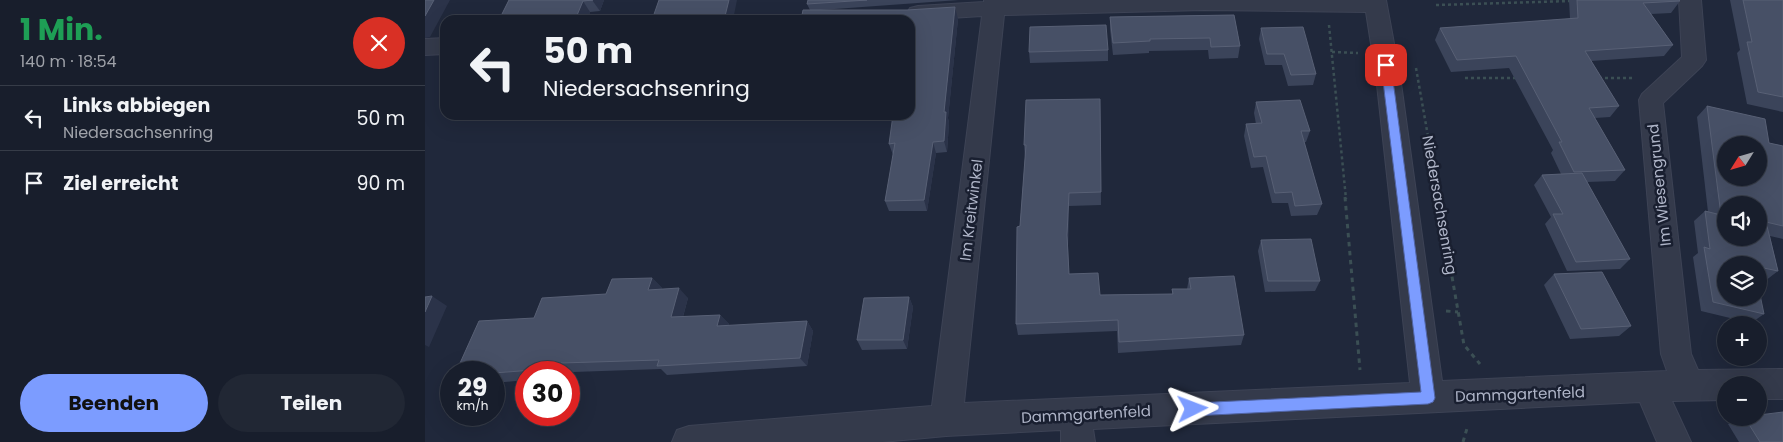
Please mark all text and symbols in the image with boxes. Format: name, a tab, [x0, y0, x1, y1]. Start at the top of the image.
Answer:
text: 1 Min.	[20, 8, 103, 51]
button: close	[353, 17, 405, 69]
text: 50 m	[543, 26, 633, 75]
icon: left	[460, 35, 525, 100]
pin	[1365, 44, 1407, 86]
text: 140 m · 18:54	[20, 50, 117, 73]
icon: arrive	[1372, 51, 1400, 79]
text: Niedersachsenring	[543, 73, 750, 104]
text: Links abbiegen	[63, 92, 210, 119]
icon: left	[20, 104, 48, 132]
text: 50 m	[356, 105, 405, 132]
text: Niedersachsenring	[63, 121, 213, 144]
street label: Im Wiesengrund	[1642, 123, 1676, 247]
street label: Niedersachsenring	[1417, 134, 1463, 276]
north arrow	[1717, 136, 1767, 186]
map controls	[1717, 136, 1767, 426]
street label: Im Kreitwinkel	[954, 158, 988, 262]
icon: arrive	[20, 169, 48, 197]
text: Ziel erreicht	[63, 170, 179, 197]
text: 90 m	[356, 170, 405, 197]
button: sound	[1717, 196, 1767, 246]
button: layers	[1717, 256, 1767, 306]
button: +	[1717, 316, 1767, 366]
speed limit sign: 30	[515, 361, 580, 426]
text: 29	[458, 370, 487, 405]
button: Beenden	[20, 374, 208, 432]
button: Teilen	[218, 374, 405, 432]
button: −	[1717, 376, 1767, 426]
street label: Dammgartenfeld	[1455, 381, 1585, 407]
position arrow	[1166, 382, 1218, 434]
text: km/h	[457, 397, 488, 414]
street label: Dammgartenfeld	[1021, 400, 1151, 428]

